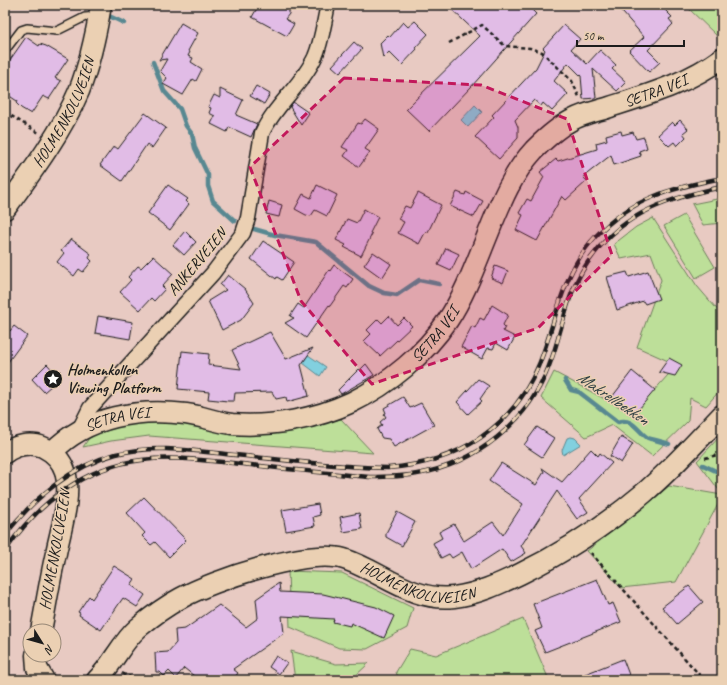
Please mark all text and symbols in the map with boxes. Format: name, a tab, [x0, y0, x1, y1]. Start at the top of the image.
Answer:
scale bar	[577, 22, 684, 48]
text: 50 m	[583, 28, 605, 44]
street label: HOLMENKOLLVEIEN	[28, 52, 100, 171]
street label: SETRA VEI	[622, 69, 694, 112]
street label: ANKERVEIEN	[163, 222, 233, 300]
street label: SETRA VEI	[407, 300, 466, 367]
place label: Holmenkollen Viewing Platform	[67, 360, 162, 398]
water label: Makrellbekken	[573, 366, 654, 430]
place icon: Holmenkollen Viewing Platform	[42, 368, 64, 390]
street label: SETRA VEI	[82, 402, 154, 437]
street label: HOLMENKOLLVEIEN	[35, 486, 76, 611]
street label: HOLMENKOLLVEIEN	[357, 557, 481, 608]
north arrow	[22, 623, 62, 663]
text: N	[41, 642, 58, 658]

